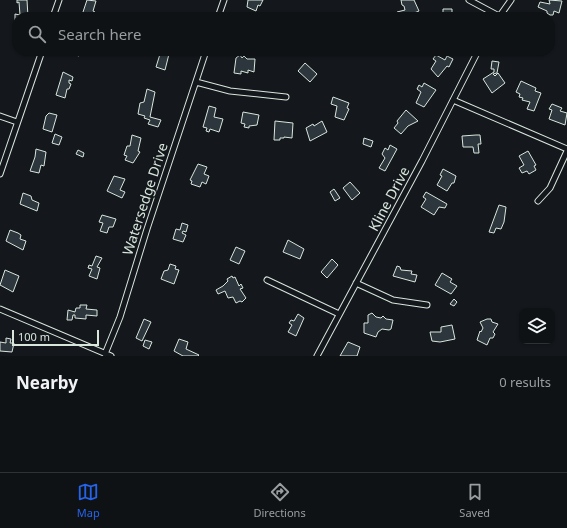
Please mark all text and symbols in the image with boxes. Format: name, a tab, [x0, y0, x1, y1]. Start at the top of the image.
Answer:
search box	[12, 12, 555, 56]
icon: search	[26, 23, 48, 45]
text: Search here	[58, 24, 141, 44]
street label: Watersedge Drive	[117, 140, 172, 258]
street label: Kline Drive	[364, 163, 414, 234]
map controls	[519, 308, 555, 344]
button: layers	[519, 308, 555, 344]
scale bar	[12, 328, 99, 347]
text: 100 m	[18, 329, 50, 344]
text: Nearby	[16, 371, 78, 394]
text: 0 results	[499, 373, 551, 391]
tab: Map	[77, 481, 100, 520]
tab: Directions	[253, 481, 306, 520]
tab: Saved	[459, 481, 490, 520]

